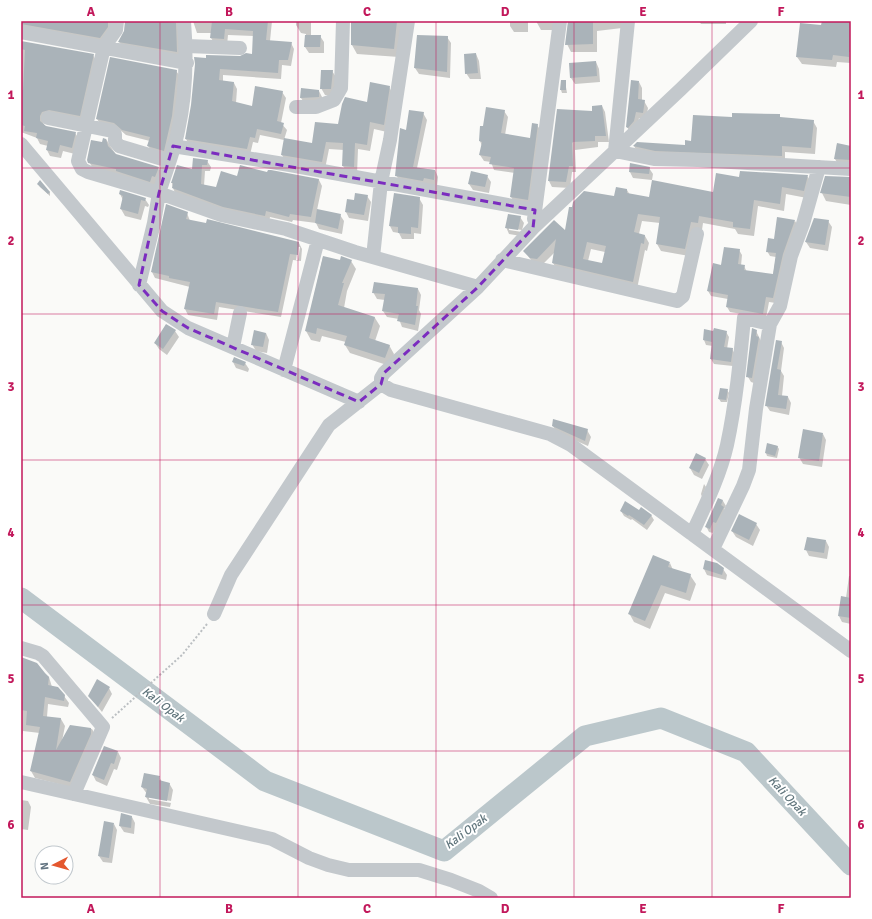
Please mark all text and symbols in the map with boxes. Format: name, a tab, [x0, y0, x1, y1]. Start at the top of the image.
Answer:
text: A	[87, 4, 96, 20]
text: B	[225, 4, 233, 20]
text: C	[363, 4, 371, 20]
text: D	[501, 4, 510, 20]
text: E	[639, 4, 647, 20]
text: F	[778, 4, 785, 20]
text: 1	[7, 87, 15, 103]
text: 1	[857, 87, 865, 103]
text: 2	[7, 233, 15, 249]
text: 2	[857, 233, 865, 249]
text: 3	[7, 379, 15, 395]
text: 3	[857, 379, 865, 395]
text: 4	[7, 525, 15, 541]
text: 4	[857, 525, 865, 541]
text: 5	[7, 671, 15, 687]
text: 5	[857, 671, 865, 687]
water label: Kali Opak	[139, 684, 188, 726]
water label: Kali Opak	[765, 773, 810, 820]
water label: Kali Opak	[442, 811, 491, 853]
text: 6	[7, 817, 15, 833]
text: 6	[857, 817, 865, 833]
north arrow	[34, 845, 74, 885]
text: N	[38, 862, 51, 870]
text: A	[87, 901, 96, 917]
text: B	[225, 901, 233, 917]
text: C	[363, 901, 371, 917]
text: D	[501, 901, 510, 917]
text: E	[639, 901, 647, 917]
text: F	[778, 901, 785, 917]

